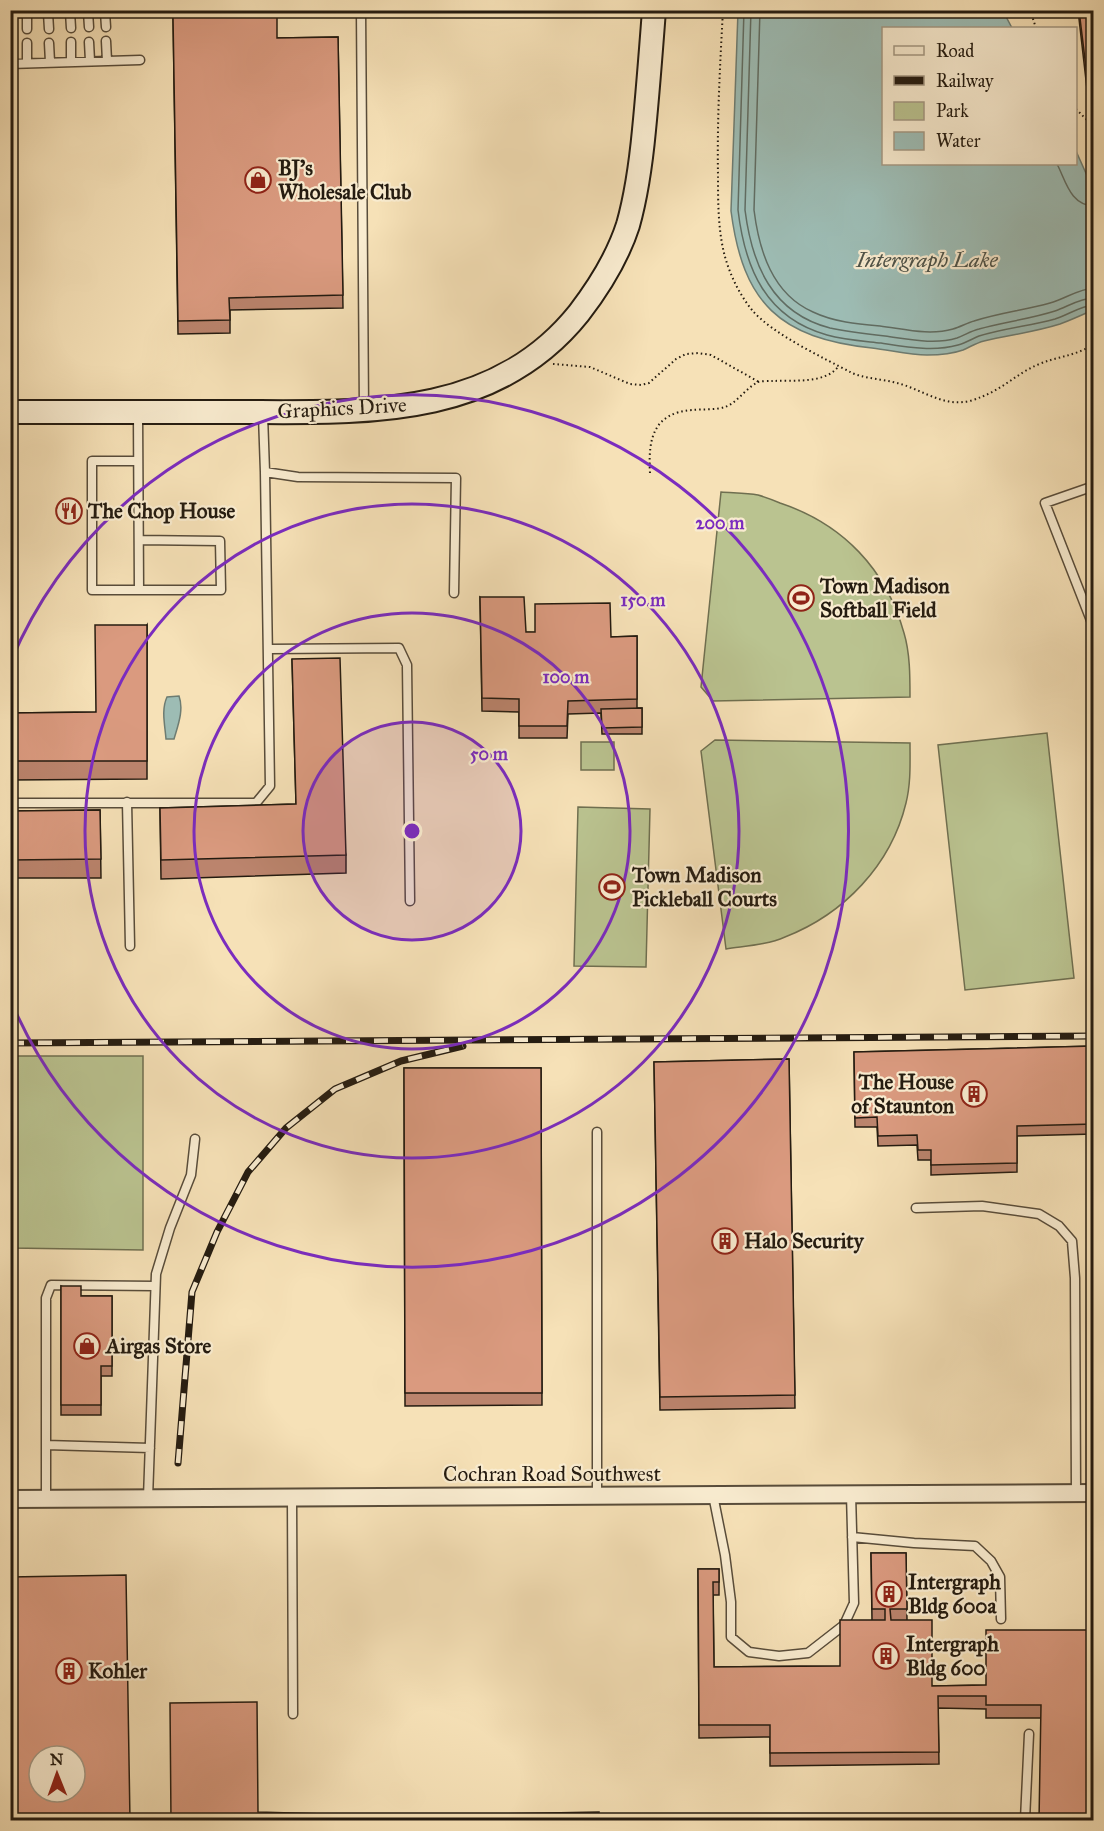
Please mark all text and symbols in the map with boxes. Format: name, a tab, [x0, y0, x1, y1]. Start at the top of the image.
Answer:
legend	[882, 27, 1077, 165]
text: Road	[936, 40, 974, 62]
text: Railway	[936, 70, 994, 92]
text: Park	[936, 100, 969, 122]
text: Water	[936, 130, 981, 152]
place label: BJ's Wholesale Club	[278, 155, 411, 205]
shop icon: BJ's Wholesale Club	[243, 165, 273, 195]
water label: Intergraph Lake	[855, 246, 999, 273]
street label: Graphics Drive	[277, 392, 408, 424]
restaurant icon: The Chop House	[54, 496, 84, 526]
place label: The Chop House	[87, 498, 235, 524]
text: 200 m	[696, 512, 745, 534]
place label: Town Madison Softball Field	[819, 573, 950, 623]
sports icon: Town Madison Softball Field	[786, 583, 816, 613]
text: 150 m	[621, 589, 666, 611]
text: 100 m	[543, 666, 590, 688]
text: 50 m	[470, 743, 509, 765]
centre of rings	[402, 821, 422, 841]
place label: Town Madison Pickleball Courts	[631, 862, 777, 912]
sports icon: Town Madison Pickleball Courts	[597, 872, 627, 902]
place label: The House of Staunton	[851, 1069, 955, 1119]
building icon: The House of Staunton	[959, 1079, 989, 1109]
building icon: Halo Security	[710, 1226, 740, 1256]
place label: Halo Security	[744, 1228, 865, 1254]
shop icon: Airgas Store	[72, 1331, 102, 1361]
place label: Airgas Store	[104, 1333, 212, 1359]
street label: Cochran Road Southwest	[443, 1461, 661, 1487]
place label: Intergraph Bldg 600a	[908, 1569, 1001, 1619]
building icon: Intergraph Bldg 600a	[874, 1579, 904, 1609]
place label: Intergraph Bldg 600	[906, 1631, 999, 1681]
building icon: Intergraph Bldg 600	[871, 1641, 901, 1671]
building icon: Kohler	[54, 1656, 84, 1686]
place label: Kohler	[88, 1658, 148, 1684]
north arrow	[27, 1744, 87, 1804]
text: N	[50, 1750, 64, 1769]

